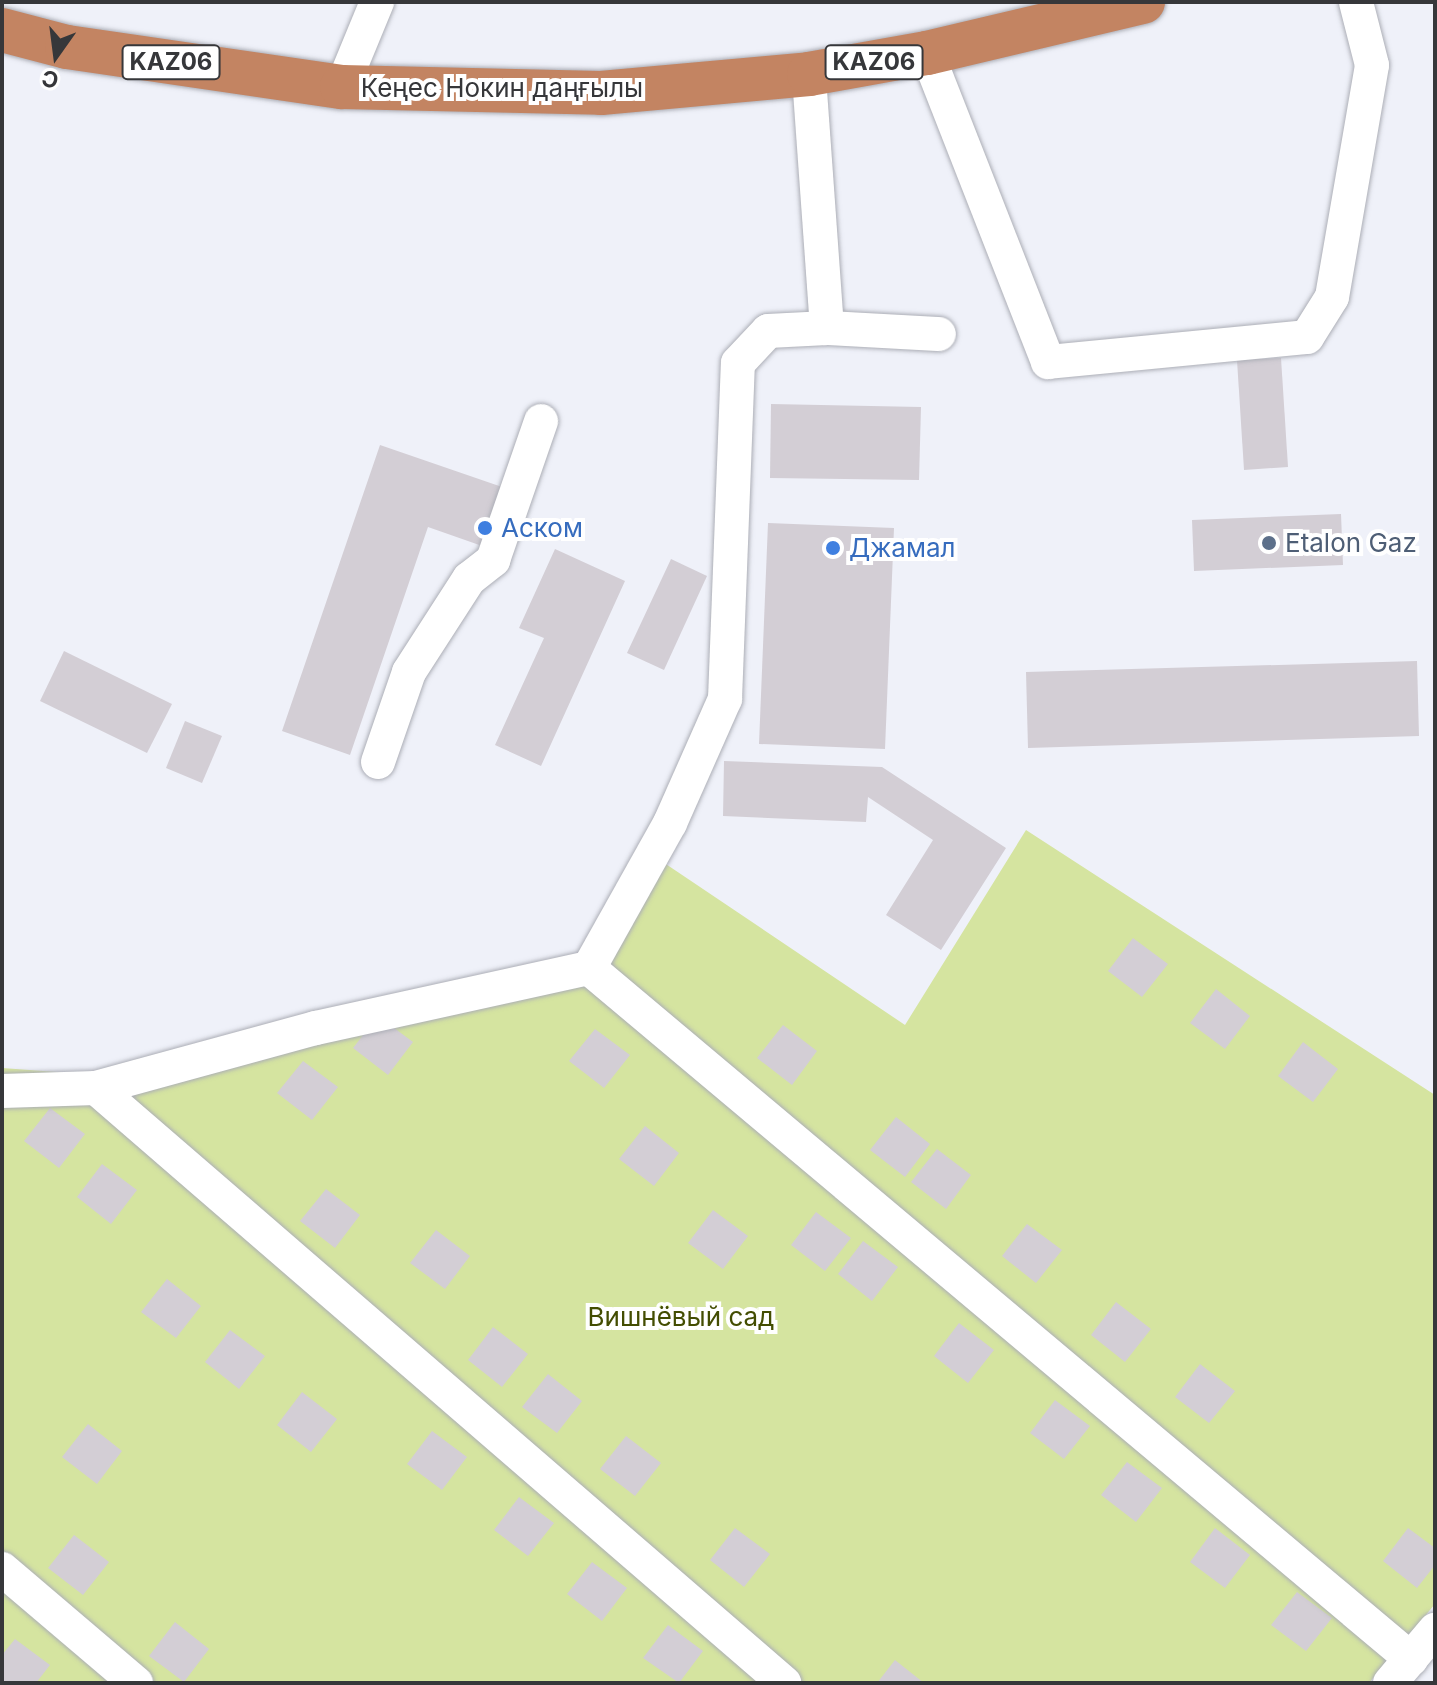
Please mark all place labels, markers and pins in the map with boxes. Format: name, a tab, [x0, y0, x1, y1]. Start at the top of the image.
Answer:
place label: Аском	[501, 512, 583, 544]
marker: Аском	[476, 519, 494, 537]
place label: Etalon Gaz	[1285, 527, 1417, 559]
place label: Джамал	[849, 532, 956, 564]
marker: Etalon Gaz	[1260, 534, 1278, 552]
marker: Джамал	[824, 539, 842, 557]

